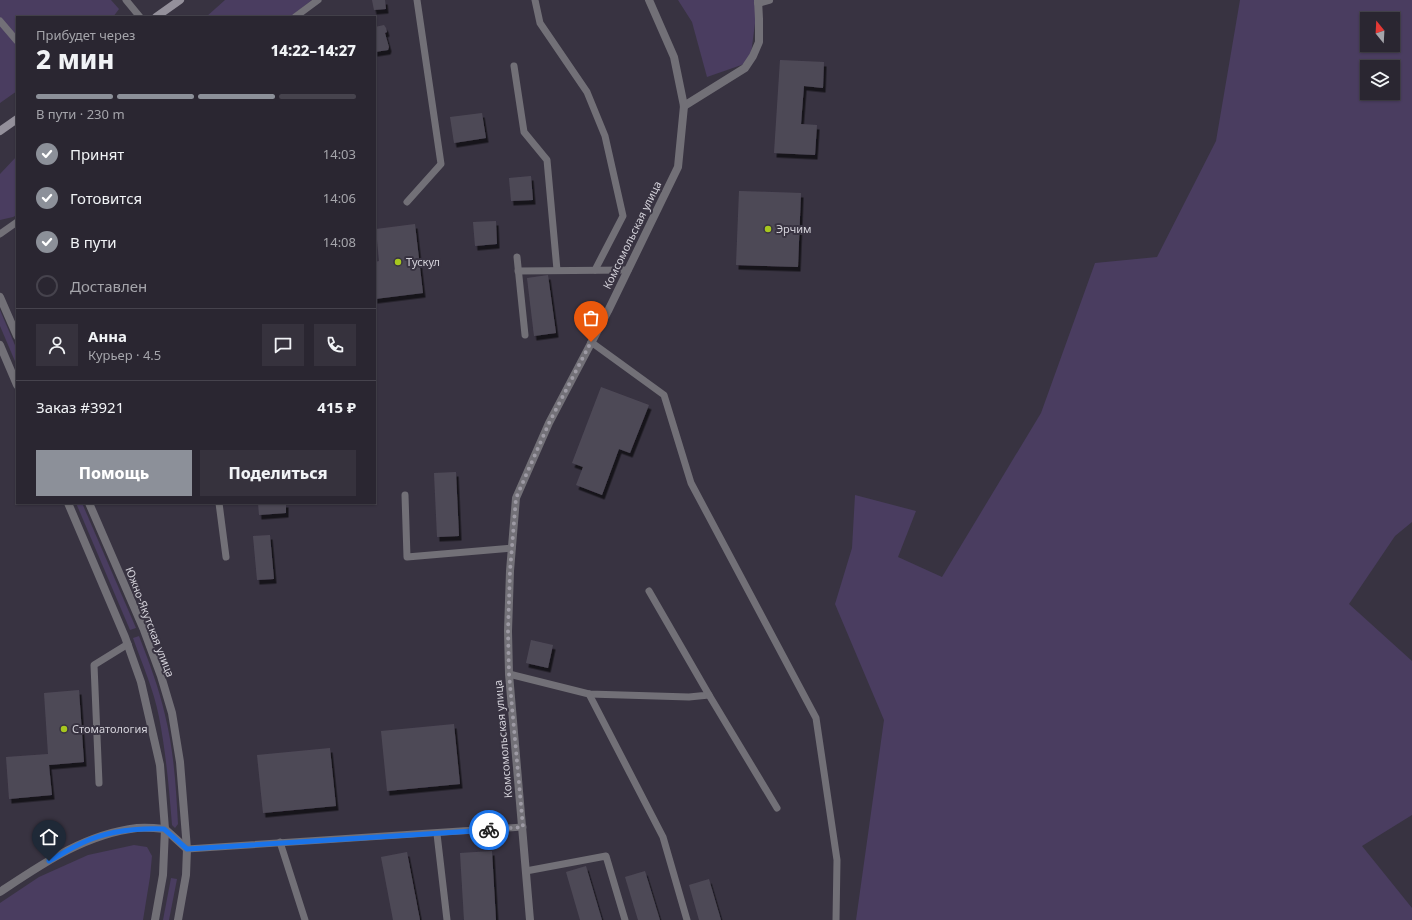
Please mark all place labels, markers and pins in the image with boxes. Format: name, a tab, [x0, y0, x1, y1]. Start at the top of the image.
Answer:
place label: Эрчим	[776, 221, 811, 236]
marker: Эрчим	[763, 224, 773, 234]
place label: Тускул	[406, 254, 440, 269]
marker: Тускул	[393, 257, 403, 267]
pin	[574, 301, 608, 342]
place label: Стоматология	[72, 721, 148, 736]
marker: Стоматология	[59, 724, 69, 734]
pin	[32, 820, 66, 861]

